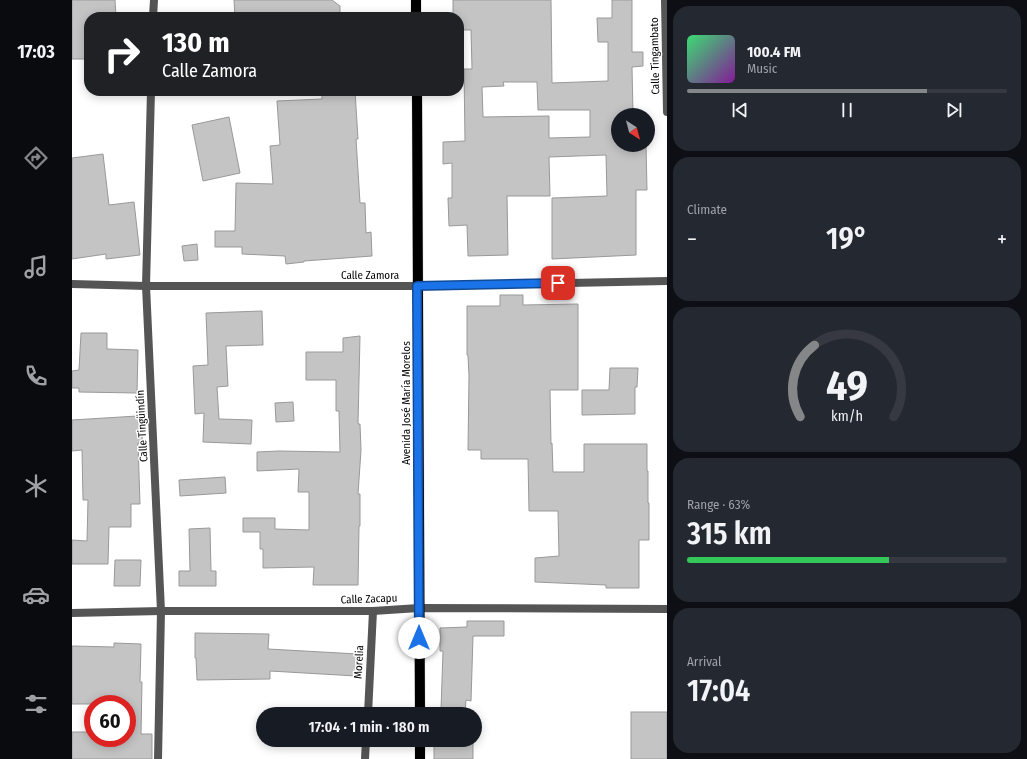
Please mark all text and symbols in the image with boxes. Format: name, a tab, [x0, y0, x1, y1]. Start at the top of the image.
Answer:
street label: Calle Tingambato	[648, 17, 662, 95]
text: 130 m	[162, 26, 230, 59]
icon: right	[96, 28, 148, 80]
text: 17:03	[17, 41, 55, 63]
text: 100.4 FM	[747, 43, 801, 61]
text: Calle Zamora	[162, 60, 257, 82]
text: Music	[747, 61, 777, 76]
icon: previous	[729, 99, 751, 121]
icon: pause	[836, 99, 858, 121]
icon: next	[943, 99, 965, 121]
north arrow	[611, 108, 655, 152]
map controls	[611, 108, 655, 152]
icon: directions	[22, 144, 50, 172]
text: Climate	[687, 202, 727, 217]
text: 19°	[826, 221, 868, 257]
text: −	[687, 226, 697, 253]
text: +	[997, 226, 1007, 253]
icon: music	[22, 253, 50, 281]
pin	[541, 266, 575, 300]
street label: Calle Zamora	[341, 269, 399, 282]
icon: arrive	[547, 272, 569, 294]
street label: Avenida José María Morelos	[400, 341, 413, 465]
text: 49	[826, 361, 868, 411]
icon: phone	[22, 362, 50, 390]
street label: Calle Tingüindín	[134, 390, 150, 462]
text: km/h	[831, 408, 863, 425]
icon: climate	[22, 472, 50, 500]
text: Range · 63%	[687, 497, 750, 512]
text: 315 km	[687, 516, 772, 552]
icon: car	[22, 581, 50, 609]
street label: Calle Zacapu	[341, 592, 397, 606]
position arrow	[398, 617, 440, 659]
street label: Morelia	[352, 645, 366, 679]
text: Arrival	[687, 654, 721, 669]
text: 17:04	[687, 673, 750, 709]
icon: filters	[22, 690, 50, 718]
speed limit sign: 60	[84, 695, 136, 747]
text: 17:04 · 1 min · 180 m	[309, 718, 429, 736]

